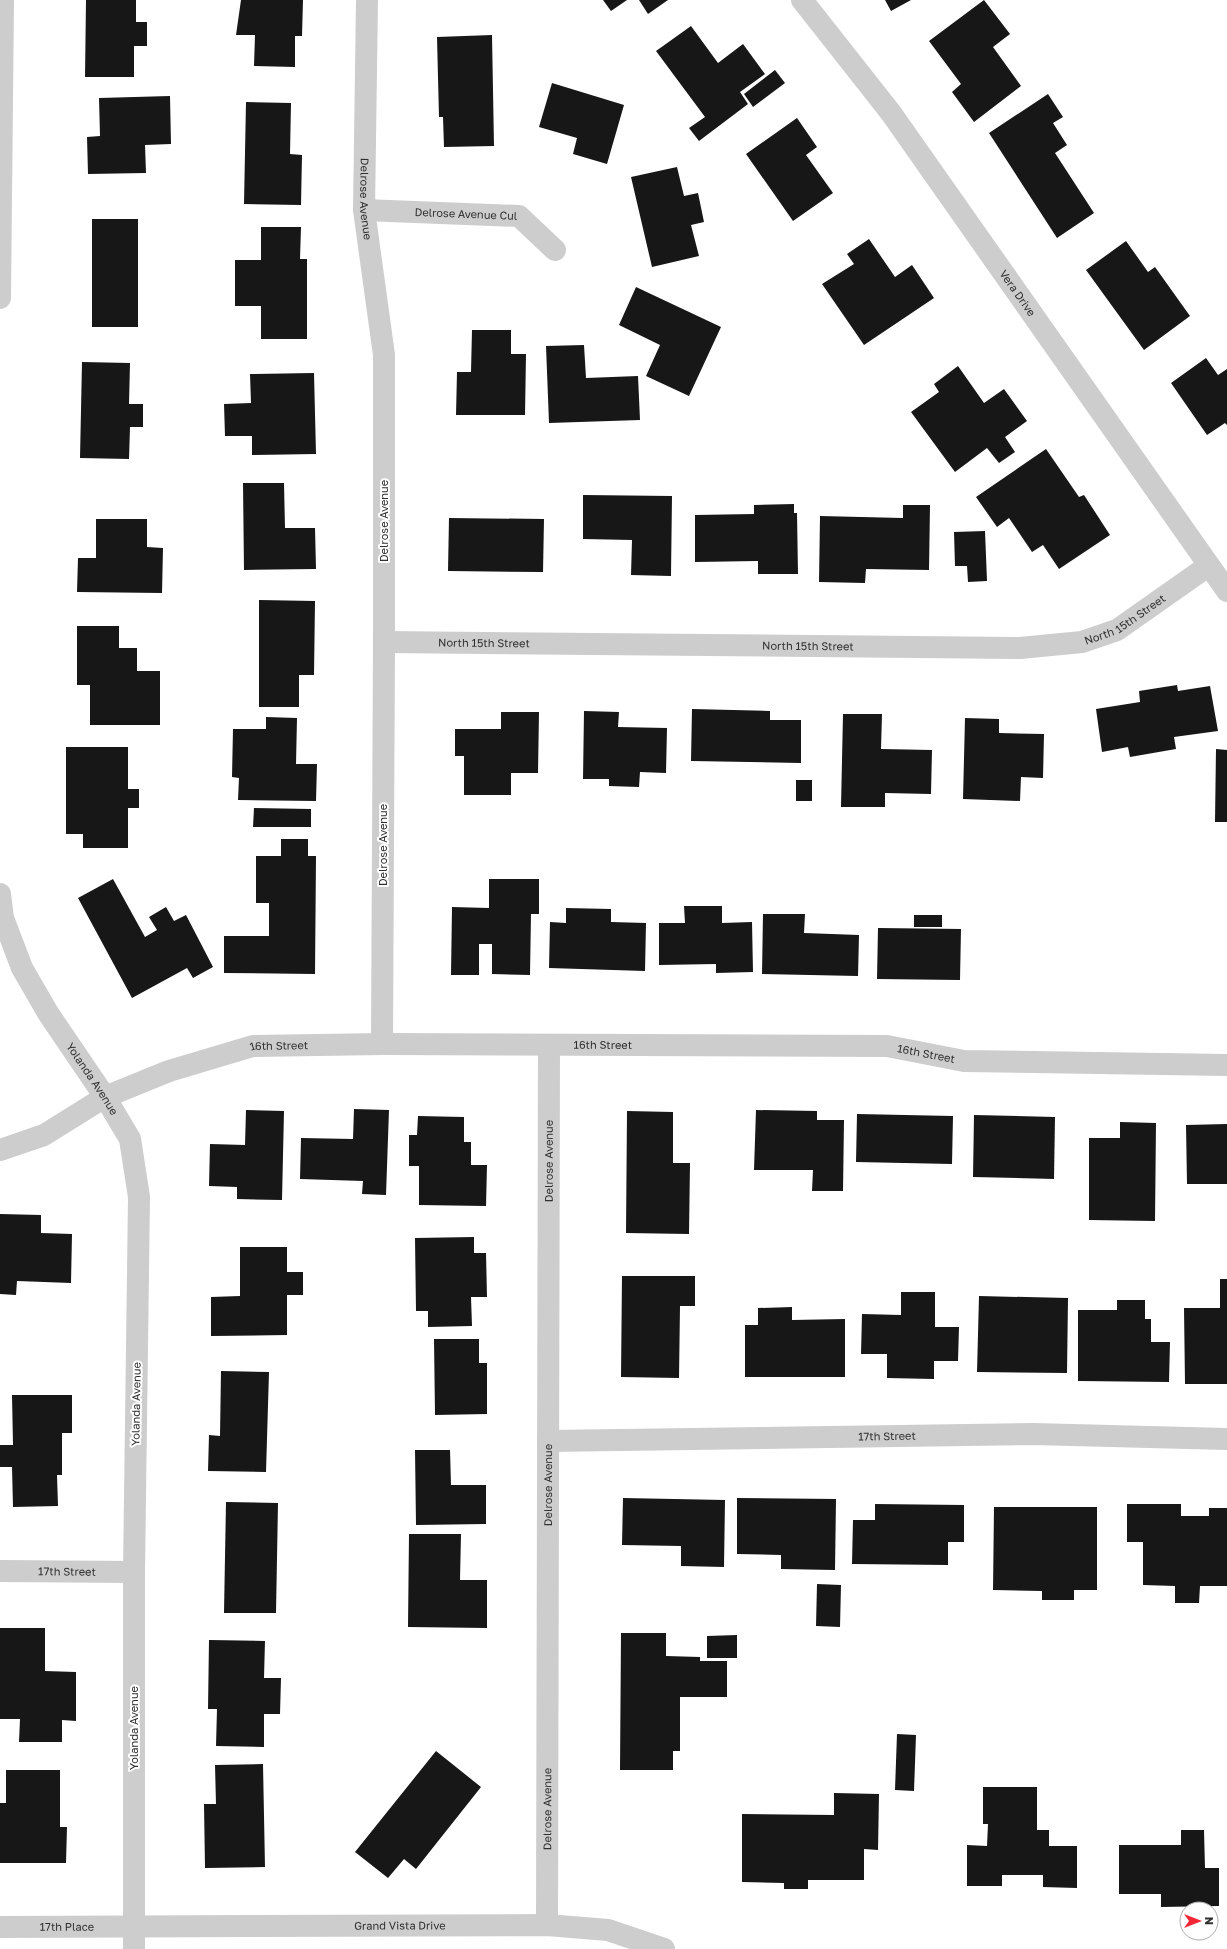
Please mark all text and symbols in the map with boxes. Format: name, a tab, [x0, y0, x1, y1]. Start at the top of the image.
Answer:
street label: Delrose Avenue	[358, 158, 375, 241]
street label: Delrose Avenue Cul	[414, 205, 518, 222]
street label: Vera Drive	[997, 267, 1039, 318]
street label: Delrose Avenue	[377, 480, 390, 562]
street label: North 15th Street	[1082, 591, 1168, 647]
street label: North 15th Street	[438, 636, 530, 649]
street label: North 15th Street	[762, 639, 854, 652]
street label: Delrose Avenue	[376, 804, 389, 886]
street label: 16th Street	[248, 1038, 308, 1053]
street label: 16th Street	[574, 1038, 632, 1051]
street label: Yolanda Avenue	[64, 1040, 121, 1117]
street label: 16th Street	[896, 1041, 956, 1065]
street label: Delrose Avenue	[542, 1120, 555, 1202]
street label: Yolanda Avenue	[128, 1362, 143, 1446]
street label: 17th Street	[858, 1429, 916, 1443]
street label: Delrose Avenue	[541, 1444, 554, 1526]
street label: 17th Street	[38, 1564, 96, 1578]
street label: Yolanda Avenue	[127, 1686, 140, 1770]
street label: Delrose Avenue	[540, 1768, 553, 1850]
north arrow	[1179, 1901, 1219, 1941]
text: N	[1203, 1917, 1216, 1925]
street label: Grand Vista Drive	[354, 1918, 446, 1932]
street label: 17th Place	[40, 1920, 94, 1933]

